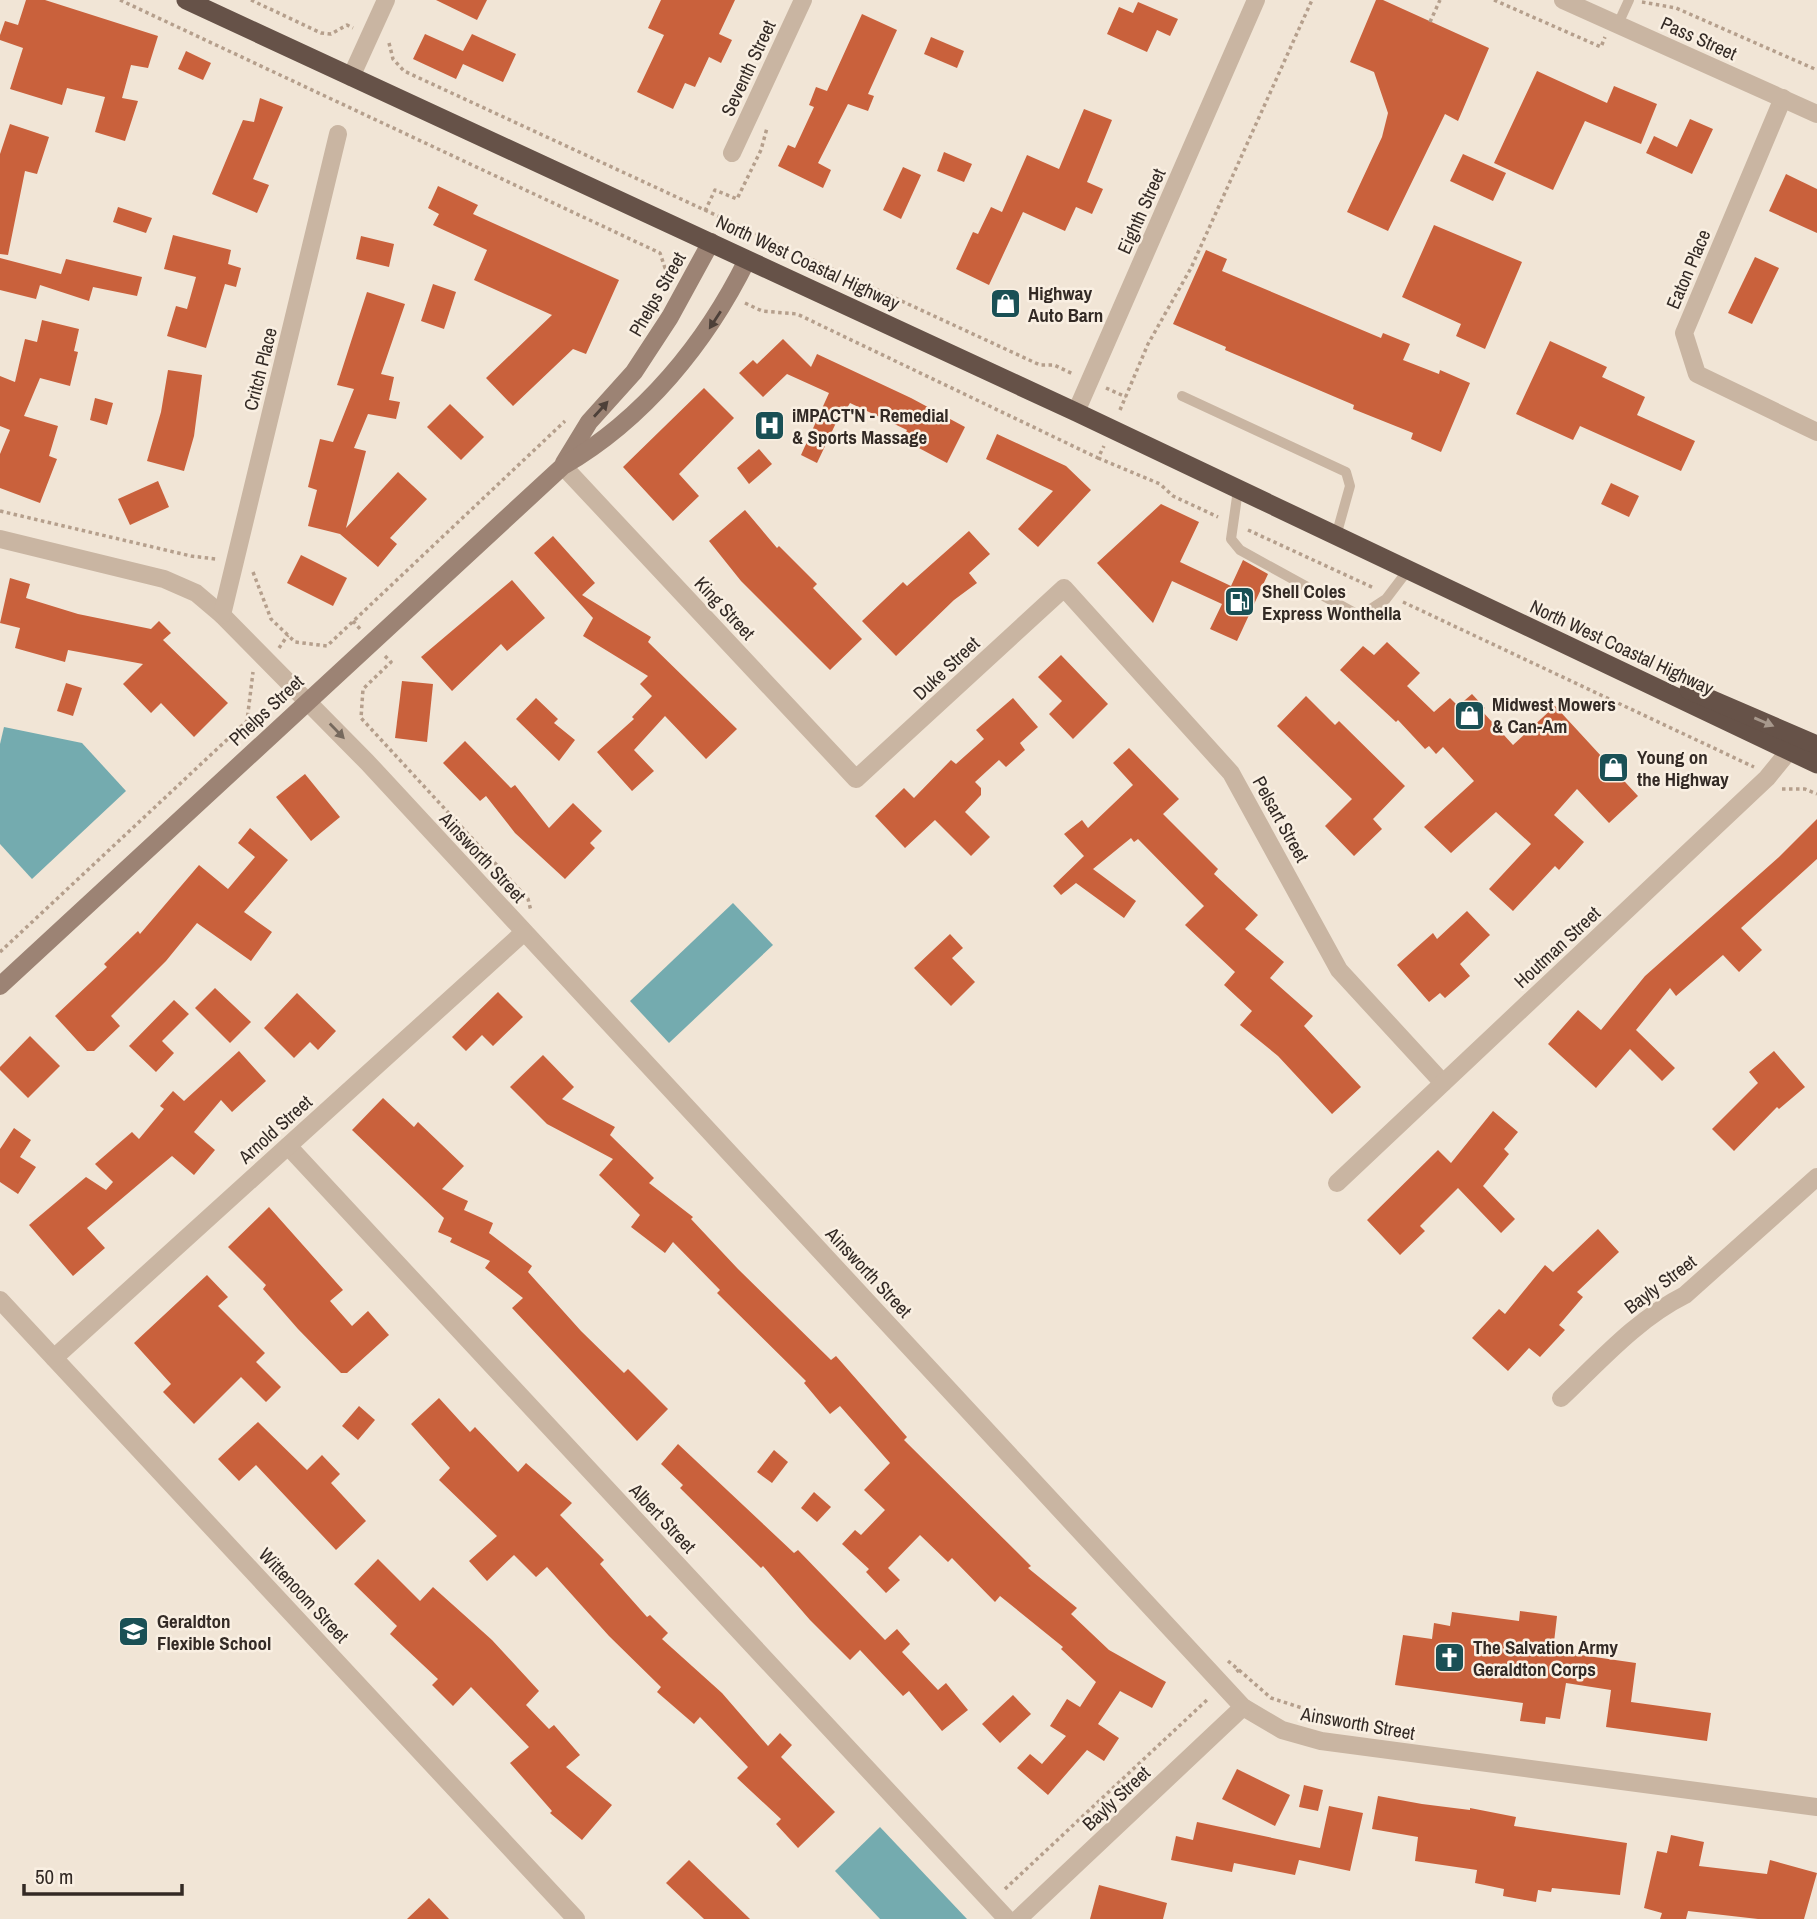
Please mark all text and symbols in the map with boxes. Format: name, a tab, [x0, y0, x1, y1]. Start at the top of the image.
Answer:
street label: Pass Street	[1657, 10, 1742, 67]
street label: Seventh Street	[714, 15, 782, 120]
street label: Eighth Street	[1111, 164, 1172, 258]
street label: North West Coastal Highway	[712, 208, 904, 316]
street label: Eaton Place	[1660, 225, 1716, 313]
street label: Phelps Street	[622, 246, 692, 341]
place label: Highway Auto Barn	[1028, 280, 1103, 328]
shop icon: Highway Auto Barn	[988, 287, 1022, 321]
one-way arrow	[708, 310, 721, 330]
street label: Critch Place	[237, 325, 283, 413]
one-way arrow	[592, 401, 608, 418]
place label: iMPACT'N - Remedial & Sports Massage	[792, 402, 949, 450]
hospital icon: iMPACT'N - Remedial & Sports Massage	[752, 409, 786, 443]
street label: King Street	[689, 571, 762, 646]
place label: Shell Coles Express Wonthella	[1262, 578, 1401, 626]
fuel station icon: Shell Coles Express Wonthella	[1222, 585, 1256, 619]
street label: North West Coastal Highway	[1526, 593, 1718, 701]
street label: Duke Street	[907, 630, 985, 706]
street label: Phelps Street	[223, 668, 310, 751]
place label: Midwest Mowers & Can-Am	[1492, 691, 1616, 739]
shop icon: Midwest Mowers & Can-Am	[1452, 698, 1486, 732]
one-way arrow	[1754, 716, 1775, 727]
one-way arrow	[328, 723, 345, 740]
place label: Young on the Highway	[1637, 744, 1729, 792]
shop icon: Young on the Highway	[1597, 751, 1631, 785]
street label: Pelsart Street	[1247, 771, 1316, 867]
street label: Ainsworth Street	[434, 805, 532, 908]
street label: Houtman Street	[1508, 900, 1606, 994]
street label: Arnold Street	[232, 1088, 318, 1170]
street label: Ainsworth Street	[820, 1220, 918, 1323]
street label: Bayly Street	[1619, 1248, 1702, 1320]
street label: Albert Street	[623, 1477, 702, 1559]
street label: Wittenoom Street	[253, 1542, 355, 1649]
place label: Geraldton Flexible School	[157, 1608, 271, 1656]
school or university icon: Geraldton Flexible School	[117, 1615, 151, 1649]
place label: The Salvation Army Geraldton Corps	[1473, 1634, 1618, 1682]
church icon: The Salvation Army Geraldton Corps	[1433, 1641, 1467, 1675]
street label: Ainsworth Street	[1298, 1700, 1418, 1746]
street label: Bayly Street	[1076, 1759, 1156, 1836]
scale bar	[24, 1853, 182, 1897]
text: 50 m	[35, 1862, 73, 1891]

